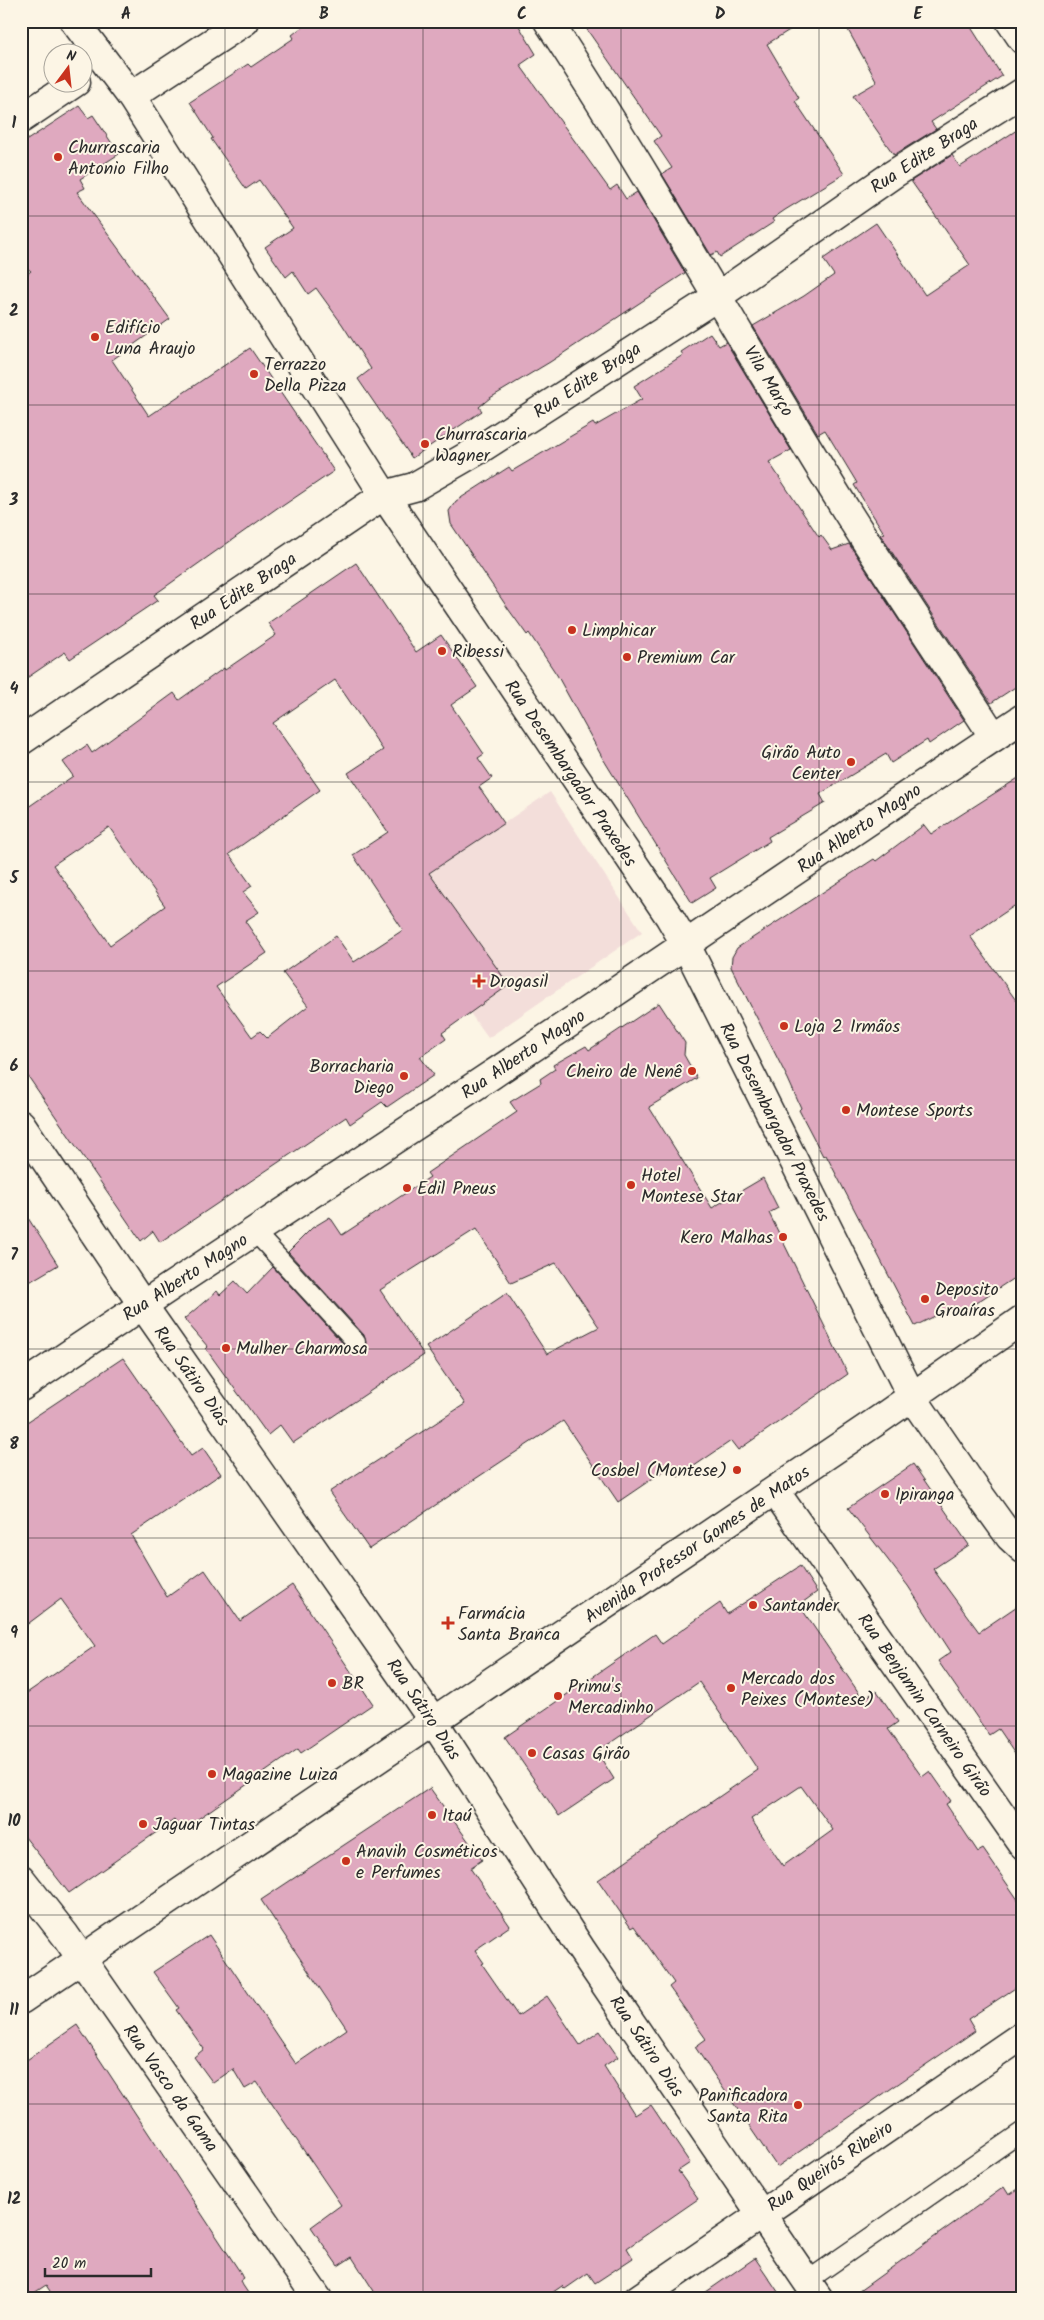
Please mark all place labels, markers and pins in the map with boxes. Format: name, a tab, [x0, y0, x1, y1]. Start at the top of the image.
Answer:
place label: Churrascaria Antonio Filho	[68, 134, 169, 184]
marker: Churrascaria Antonio Filho	[52, 151, 64, 163]
place label: Edifício Luna Araujo	[105, 314, 195, 364]
marker: Edifício Luna Araujo	[89, 331, 101, 343]
place label: Terrazzo Della Pizza	[264, 351, 347, 401]
marker: Terrazzo Della Pizza	[248, 368, 260, 380]
place label: Churrascaria Wagner	[435, 421, 527, 471]
marker: Churrascaria Wagner	[419, 438, 431, 450]
place label: Limphicar	[582, 617, 656, 646]
marker: Limphicar	[566, 624, 578, 636]
place label: Ribessi	[452, 638, 505, 667]
place label: Premium Car	[637, 644, 736, 673]
marker: Ribessi	[436, 645, 448, 657]
marker: Premium Car	[621, 651, 633, 663]
place label: Girão Auto Center	[761, 739, 842, 789]
marker: Girão Auto Center	[845, 756, 857, 768]
place label: Drogasil	[489, 968, 549, 997]
marker: Drogasil	[473, 975, 485, 987]
place label: Loja 2 Irmãos	[794, 1013, 900, 1042]
marker: Loja 2 Irmãos	[778, 1020, 790, 1032]
place label: Borracharia Diego	[309, 1053, 394, 1103]
place label: Cheiro de Nenê	[566, 1058, 683, 1087]
marker: Cheiro de Nenê	[686, 1065, 698, 1077]
marker: Borracharia Diego	[398, 1070, 410, 1082]
place label: Montese Sports	[856, 1097, 973, 1126]
marker: Montese Sports	[840, 1104, 852, 1116]
place label: Hotel Montese Star	[641, 1162, 743, 1212]
place label: Edil Pneus	[417, 1175, 497, 1204]
marker: Hotel Montese Star	[625, 1179, 637, 1191]
marker: Edil Pneus	[401, 1182, 413, 1194]
place label: Kero Malhas	[680, 1224, 773, 1253]
marker: Kero Malhas	[777, 1231, 789, 1243]
place label: Deposito Groaíras	[935, 1276, 999, 1326]
marker: Deposito Groaíras	[919, 1293, 931, 1305]
place label: Mulher Charmosa	[236, 1335, 368, 1364]
marker: Mulher Charmosa	[220, 1342, 232, 1354]
place label: Cosbel (Montese)	[591, 1457, 727, 1486]
marker: Cosbel (Montese)	[731, 1464, 743, 1476]
place label: Ipiranga	[895, 1481, 954, 1510]
marker: Ipiranga	[879, 1488, 891, 1500]
place label: Santander	[763, 1592, 840, 1621]
marker: Santander	[747, 1599, 759, 1611]
place label: Farmácia Santa Branca	[458, 1600, 560, 1650]
marker: Farmácia Santa Branca	[442, 1617, 454, 1629]
place label: Mercado dos Peixes (Montese)	[741, 1665, 874, 1715]
place label: BR	[342, 1670, 364, 1699]
place label: Primu's Mercadinho	[568, 1673, 653, 1723]
marker: BR	[326, 1677, 338, 1689]
marker: Mercado dos Peixes (Montese)	[725, 1682, 737, 1694]
marker: Primu's Mercadinho	[552, 1690, 564, 1702]
place label: Casas Girão	[542, 1740, 630, 1769]
marker: Casas Girão	[526, 1747, 538, 1759]
place label: Magazine Luiza	[222, 1761, 338, 1790]
marker: Magazine Luiza	[206, 1768, 218, 1780]
place label: Itaú	[442, 1802, 472, 1831]
marker: Itaú	[426, 1809, 438, 1821]
place label: Jaguar Tintas	[153, 1811, 256, 1840]
marker: Jaguar Tintas	[137, 1818, 149, 1830]
place label: Anavih Cosméticos e Perfumes	[356, 1838, 498, 1888]
marker: Anavih Cosméticos e Perfumes	[340, 1855, 352, 1867]
place label: Panificadora Santa Rita	[698, 2082, 788, 2132]
marker: Panificadora Santa Rita	[792, 2099, 804, 2111]

